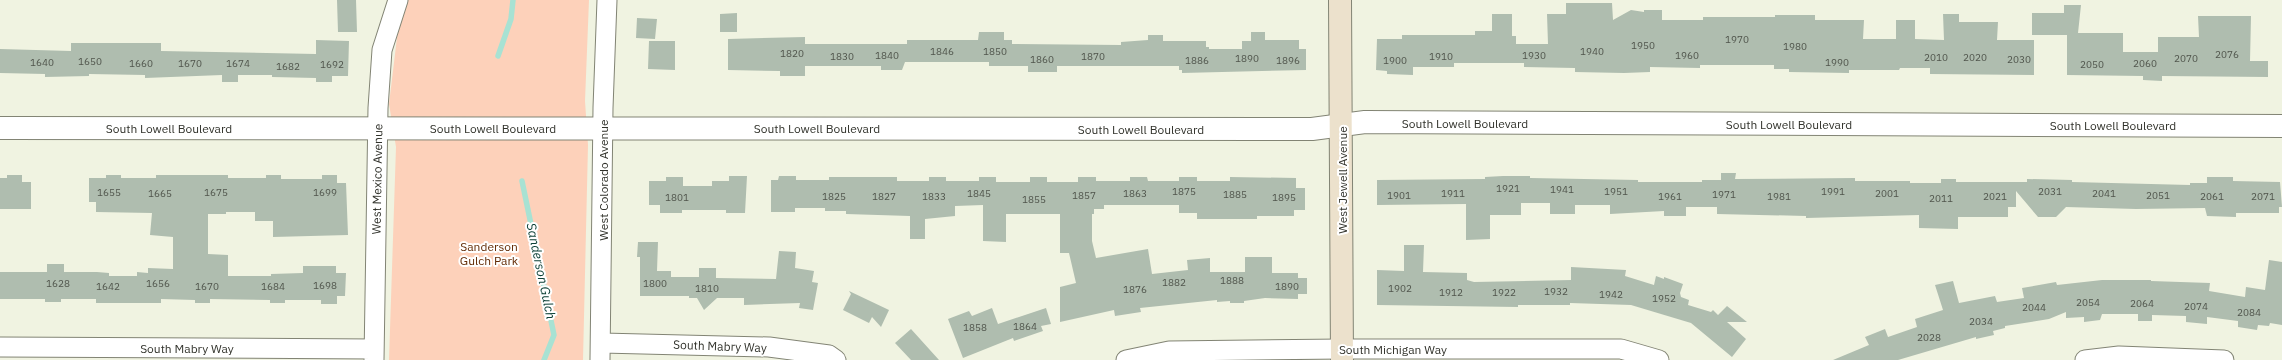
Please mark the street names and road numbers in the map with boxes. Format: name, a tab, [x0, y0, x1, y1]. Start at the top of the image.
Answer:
street label: South Lowell Boulevard	[1402, 116, 1528, 131]
street label: South Lowell Boulevard	[1726, 117, 1852, 132]
street label: South Lowell Boulevard	[2050, 118, 2176, 133]
street label: West Colorado Avenue	[596, 119, 611, 241]
street label: South Lowell Boulevard	[106, 121, 232, 136]
street label: South Lowell Boulevard	[430, 121, 556, 136]
street label: South Lowell Boulevard	[754, 121, 880, 136]
street label: South Lowell Boulevard	[1078, 122, 1204, 137]
street label: West Mexico Avenue	[369, 123, 385, 235]
street label: West Jewell Avenue	[1335, 126, 1350, 234]
street label: South Mabry Way	[673, 337, 767, 355]
street label: South Mabry Way	[140, 341, 234, 356]
street label: South Michigan Way	[1339, 342, 1447, 357]

